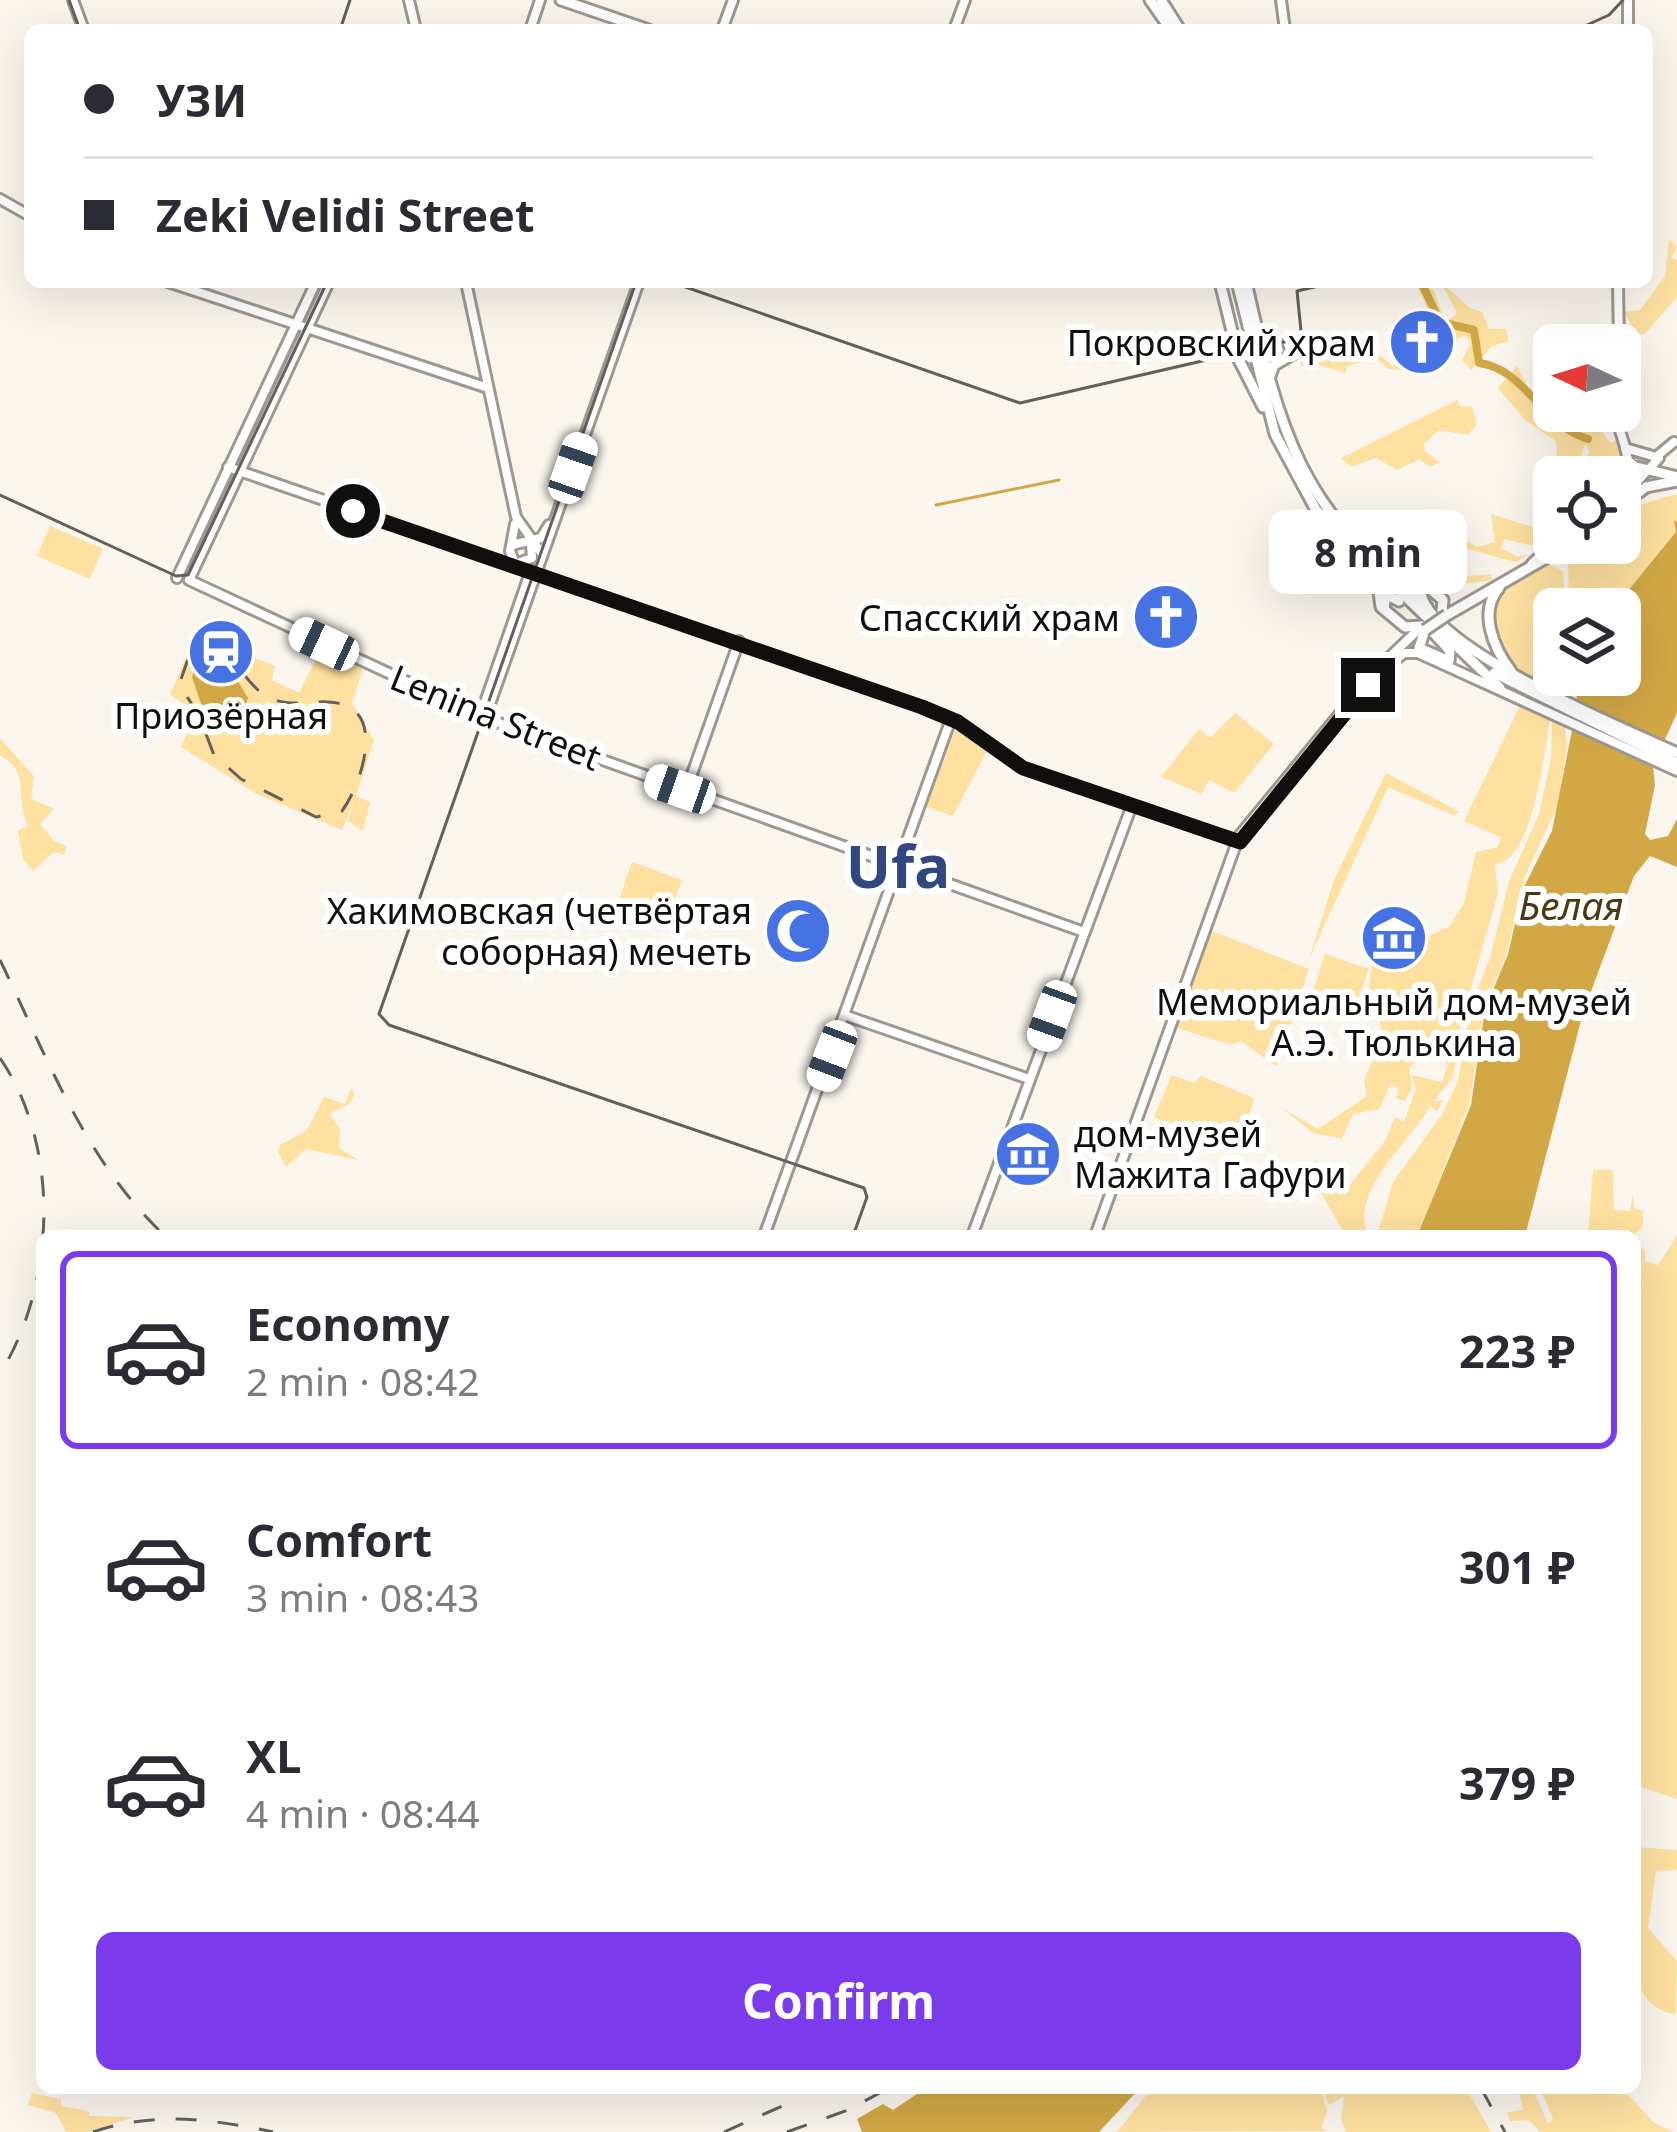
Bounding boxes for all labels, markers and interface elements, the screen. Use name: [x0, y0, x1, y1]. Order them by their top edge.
text: УЗИ: [156, 69, 247, 130]
text: Zeki Velidi Street: [156, 184, 534, 245]
church icon: Покровский храм: [1387, 307, 1457, 377]
place label: Покровский храм: [1067, 318, 1376, 367]
north arrow: [1533, 324, 1641, 432]
map controls: [1533, 324, 1641, 696]
car: [544, 428, 602, 508]
button: locate: [1533, 456, 1641, 564]
route start: [326, 484, 380, 538]
callout: 8 min: [1269, 511, 1467, 595]
text: 8 min: [1314, 525, 1422, 578]
church icon: Спасский храм: [1131, 582, 1201, 652]
button: layers: [1533, 588, 1641, 696]
place label: Спасский храм: [859, 593, 1120, 642]
car: [284, 612, 364, 676]
station icon: Приозёрная: [186, 617, 256, 687]
street label: Lenina Street: [383, 653, 609, 781]
route end: [1341, 658, 1395, 712]
place label: Приозёрная: [114, 691, 328, 740]
car: [640, 760, 720, 818]
district label: Ufa: [846, 824, 950, 906]
water label: Белая: [1519, 878, 1623, 931]
place label: Хакимовская (четвёртая соборная) мечеть: [327, 886, 752, 976]
mosque icon: Хакимовская (четвёртая соборная) мечеть: [763, 896, 833, 966]
museum icon: Мемориальный дом-музей А.Э. Тюлькина: [1359, 903, 1429, 973]
car: [1023, 976, 1081, 1056]
place label: Мемориальный дом-музей А.Э. Тюлькина: [1156, 977, 1632, 1067]
car: [802, 1016, 862, 1096]
place label: дом-музей Мажита Гафури: [1074, 1109, 1347, 1199]
museum icon: дом-музей Мажита Гафури: [993, 1119, 1063, 1189]
text: Economy: [246, 1293, 450, 1354]
icon: car: [102, 1296, 210, 1404]
text: 223 ₽: [1459, 1320, 1575, 1381]
text: 2 min · 08:42: [246, 1354, 480, 1407]
text: Comfort: [246, 1509, 432, 1570]
icon: car: [102, 1512, 210, 1620]
text: 301 ₽: [1459, 1536, 1575, 1597]
text: 3 min · 08:43: [246, 1570, 480, 1623]
text: XL: [246, 1725, 301, 1786]
icon: car: [102, 1728, 210, 1836]
text: 379 ₽: [1459, 1752, 1575, 1813]
text: 4 min · 08:44: [246, 1786, 480, 1839]
button: Confirm: [96, 1932, 1581, 2070]

